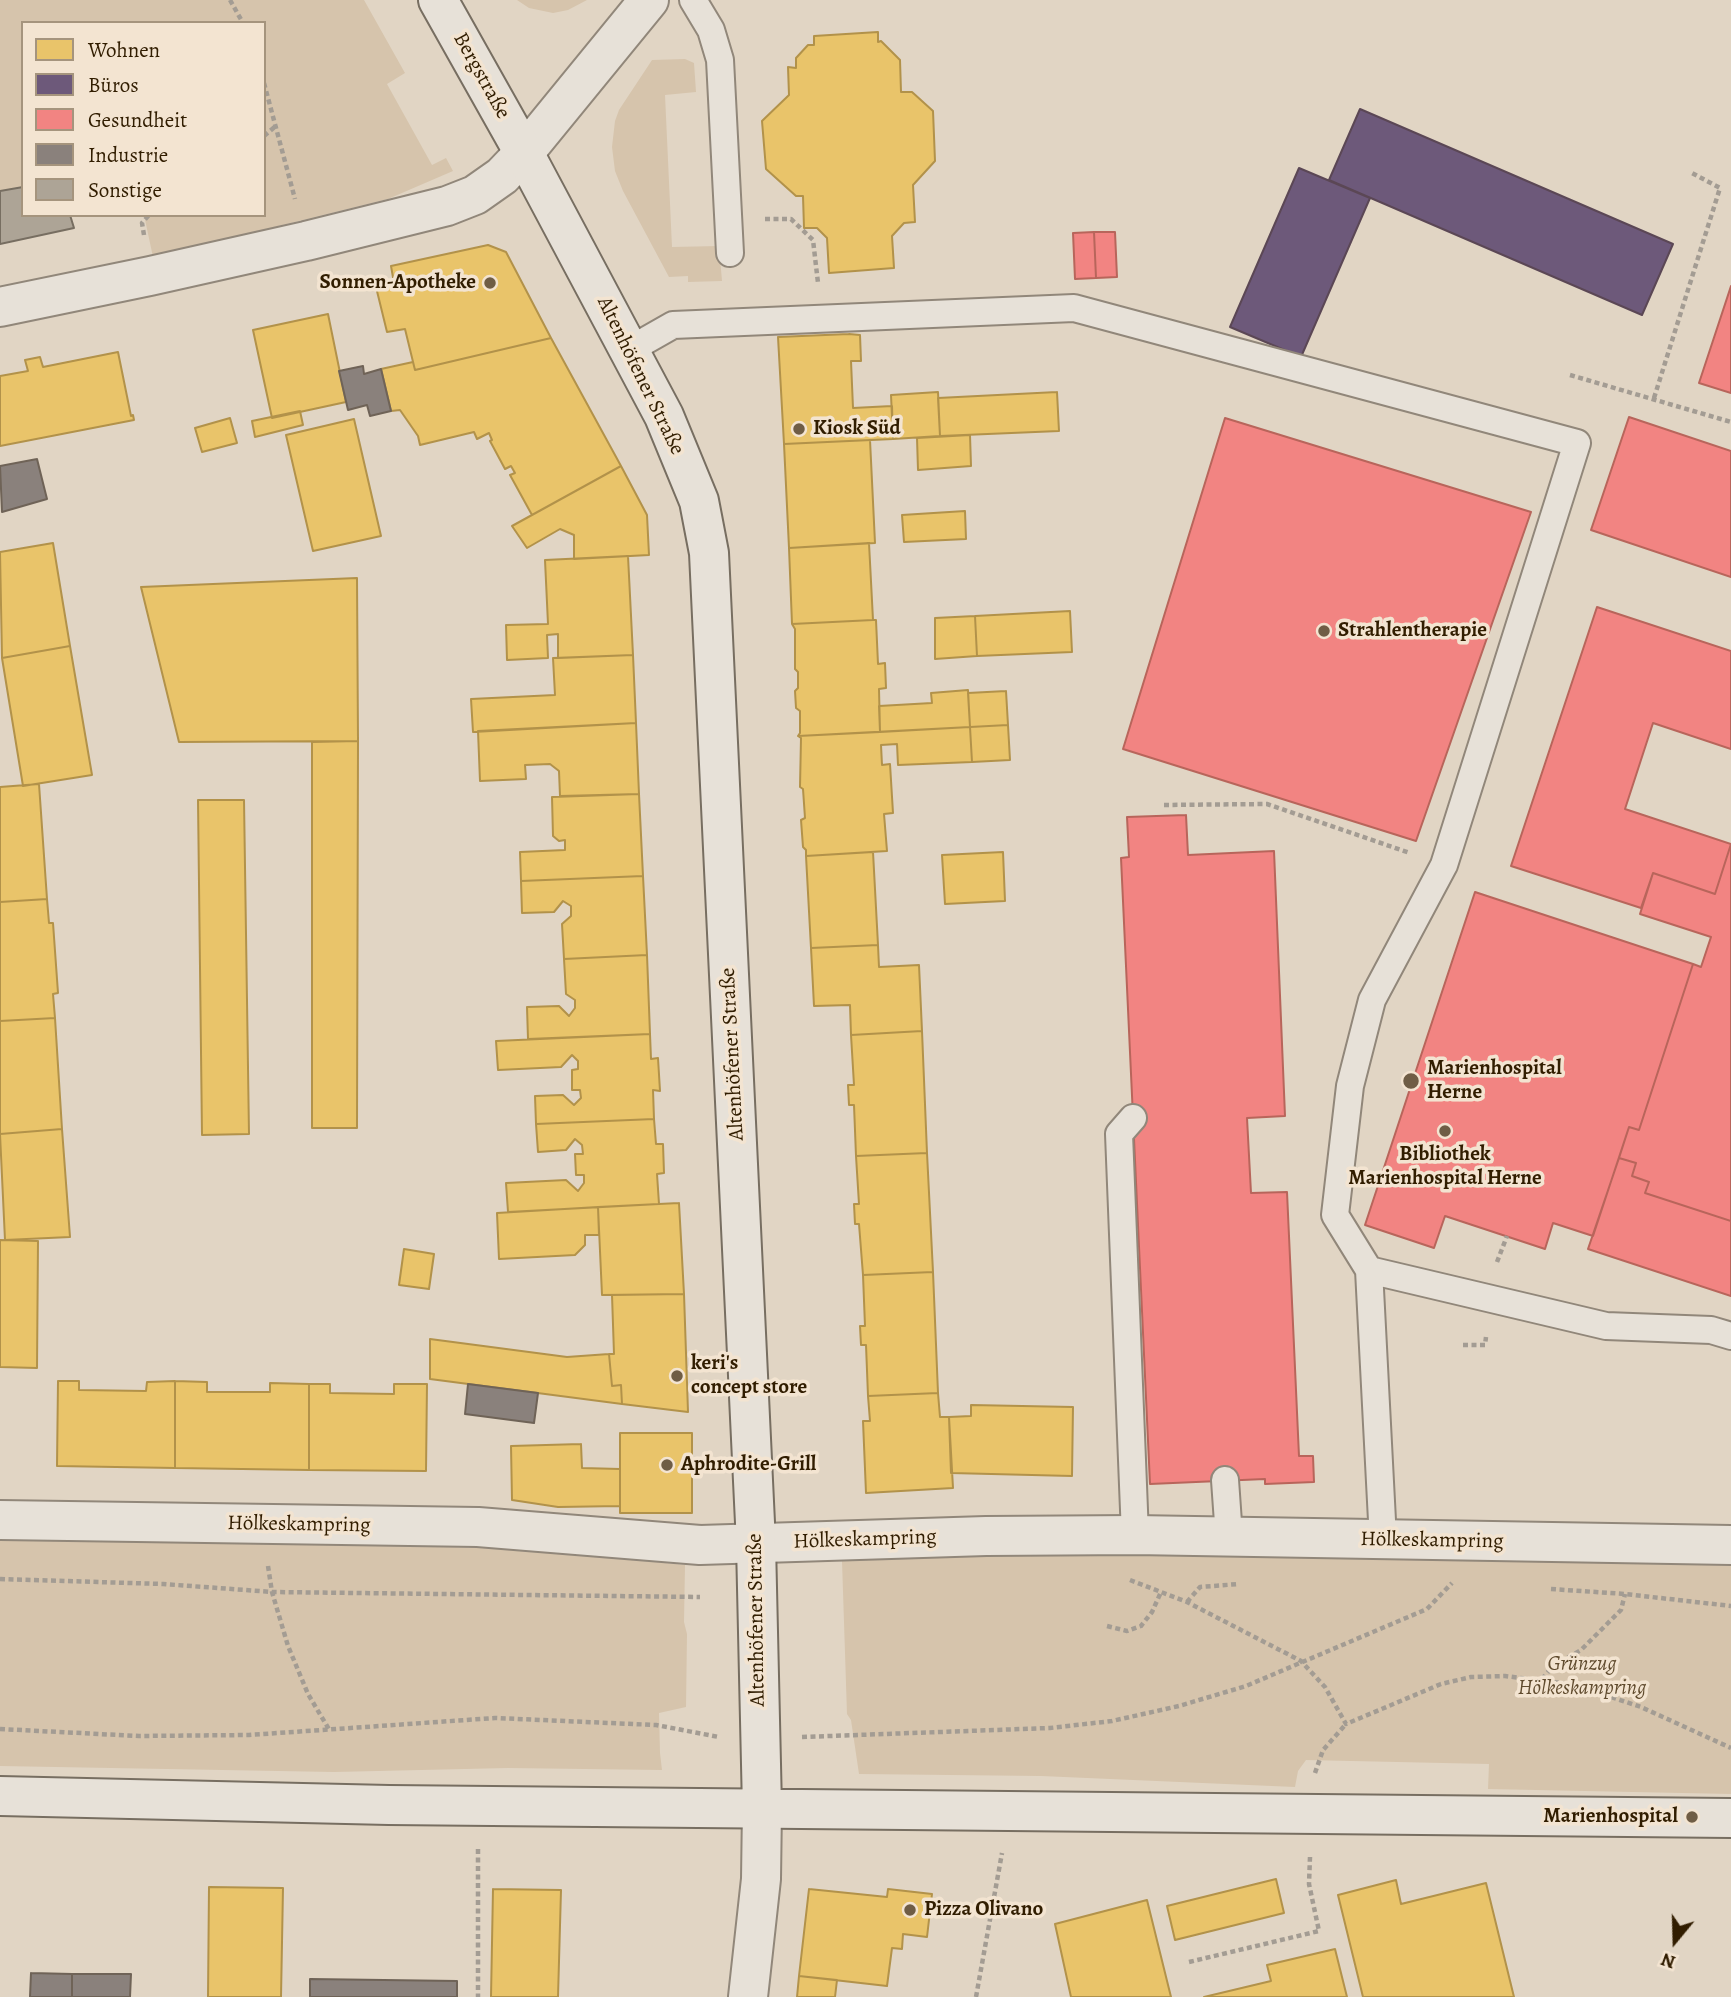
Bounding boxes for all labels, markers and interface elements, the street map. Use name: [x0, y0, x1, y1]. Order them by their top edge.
legend: [21, 21, 266, 217]
street label: Bergstraße: [447, 28, 515, 124]
text: Wohnen: [88, 36, 160, 64]
text: Büros: [88, 71, 139, 99]
text: Gesundheit: [88, 106, 187, 134]
text: Industrie: [88, 141, 168, 169]
text: Sonstige: [88, 176, 162, 204]
place label: Sonnen-Apotheke: [320, 270, 476, 296]
marker: Sonnen-Apotheke: [482, 275, 498, 291]
street label: Altenhöfener Straße: [591, 293, 689, 459]
place label: Kiosk Süd: [813, 416, 901, 442]
marker: Kiosk Süd: [791, 421, 807, 437]
place label: Strahlentherapie: [1338, 618, 1487, 644]
marker: Strahlentherapie: [1316, 623, 1332, 639]
street label: Altenhöfener Straße: [716, 967, 750, 1141]
place label: Marienhospital Herne: [1427, 1056, 1562, 1106]
marker: Marienhospital Herne: [1401, 1071, 1421, 1091]
marker: Bibliothek Marienhospital Herne: [1437, 1123, 1453, 1139]
place label: Bibliothek Marienhospital Herne: [1348, 1142, 1542, 1192]
place label: keri's concept store: [691, 1351, 807, 1401]
marker: keri's concept store: [669, 1368, 685, 1384]
place label: Aphrodite-Grill: [681, 1452, 816, 1478]
marker: Aphrodite-Grill: [659, 1457, 675, 1473]
street label: Hölkeskampring: [227, 1511, 371, 1539]
street label: Hölkeskampring: [793, 1525, 937, 1555]
street label: Hölkeskampring: [1360, 1527, 1504, 1555]
street label: Altenhöfener Straße: [743, 1533, 771, 1707]
park label: Grünzug Hölkeskampring: [1518, 1652, 1646, 1702]
place label: Marienhospital: [1543, 1804, 1678, 1830]
marker: Marienhospital: [1684, 1809, 1700, 1825]
place label: Pizza Olivano: [924, 1897, 1043, 1923]
marker: Pizza Olivano: [902, 1902, 918, 1918]
north arrow: [1640, 1906, 1710, 1976]
text: N: [1657, 1946, 1679, 1975]

